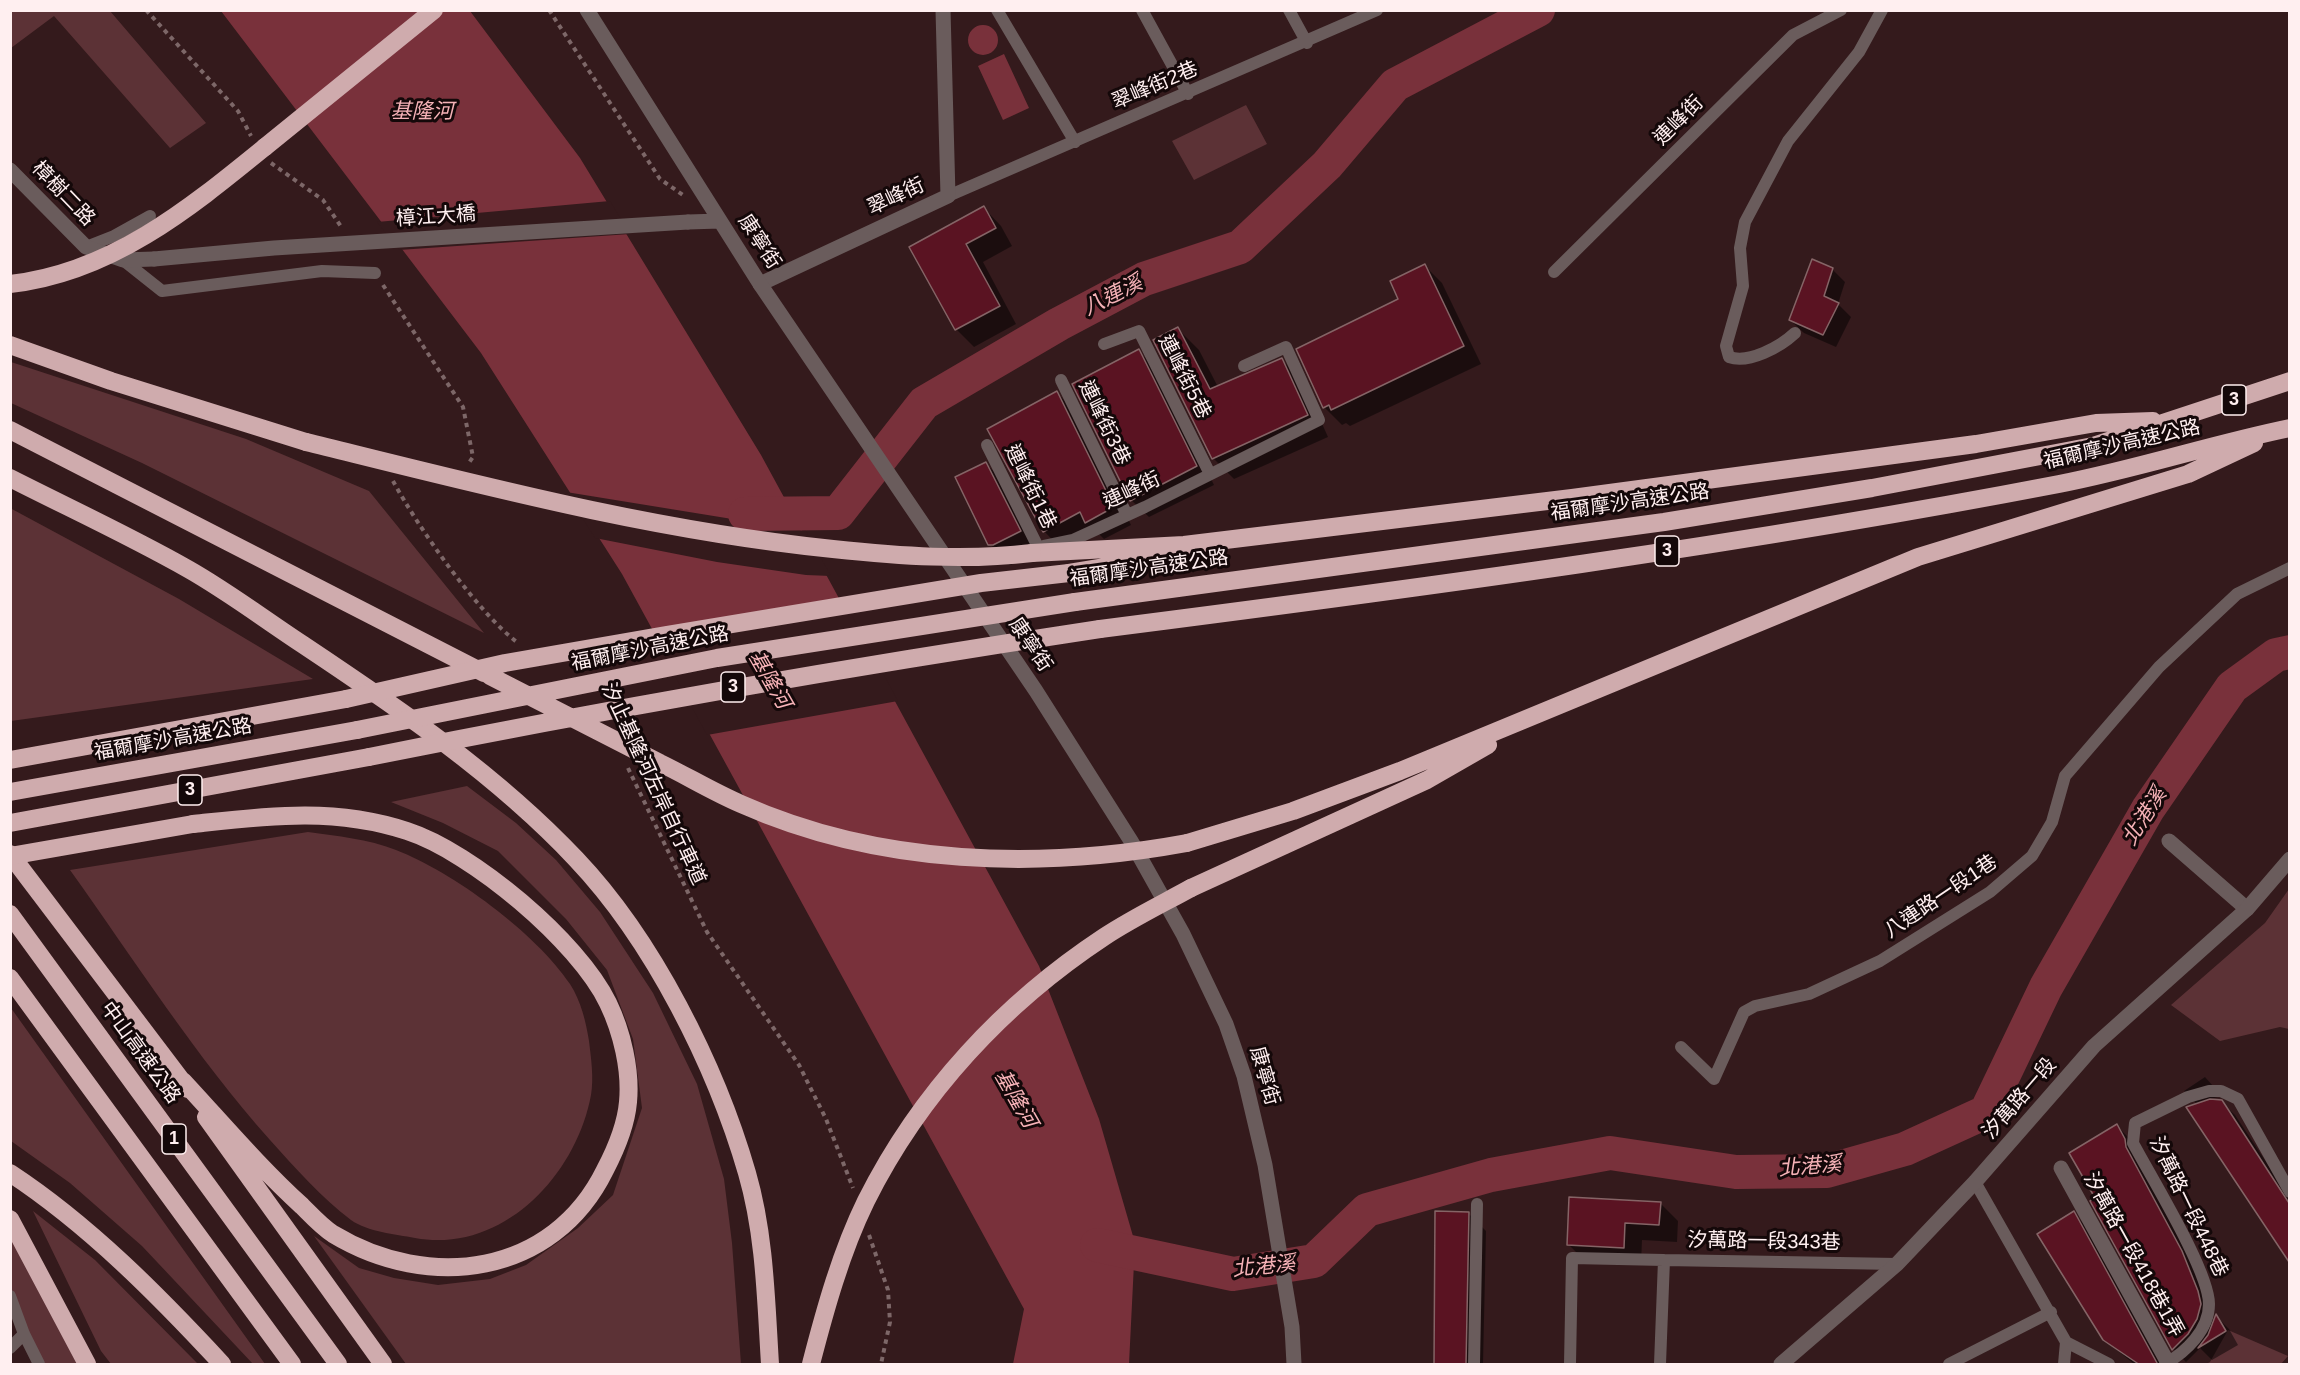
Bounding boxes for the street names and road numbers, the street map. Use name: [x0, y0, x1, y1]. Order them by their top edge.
street label: 翠峰街2巷: [1108, 57, 1202, 115]
street label: 連峰街: [1649, 91, 1709, 151]
street label: 樟樹二路: [27, 157, 99, 231]
street label: 翠峰街: [864, 173, 928, 221]
street label: 樟江大橋: [395, 202, 477, 232]
street label: 康寧街: [733, 210, 785, 274]
street label: 連峰街5巷: [1153, 331, 1215, 423]
street label: 連峰街3巷: [1073, 377, 1135, 469]
road number: 3: [2222, 385, 2246, 415]
street label: 福爾摩沙高速公路: [2041, 415, 2203, 475]
street label: 連峰街1巷: [999, 441, 1061, 533]
street label: 連峰街: [1100, 467, 1164, 515]
street label: 福爾摩沙高速公路: [1549, 480, 1711, 526]
road number: 3: [1655, 536, 1679, 566]
street label: 福爾摩沙高速公路: [1068, 546, 1230, 592]
street label: 康寧街: [1003, 613, 1057, 677]
street label: 福爾摩沙高速公路: [569, 622, 731, 676]
road number: 3: [721, 672, 745, 702]
street label: 汐止基隆河左岸自行車道: [596, 679, 710, 889]
street label: 福爾摩沙高速公路: [92, 714, 254, 766]
road number: 3: [178, 775, 202, 805]
street label: 八連路一段1巷: [1880, 850, 2002, 944]
street label: 中山高速公路: [95, 997, 185, 1109]
street label: 康寧街: [1244, 1044, 1284, 1108]
street label: 汐萬路一段: [1978, 1053, 2062, 1145]
road number: 1: [162, 1124, 186, 1154]
street label: 汐萬路一段448巷: [2144, 1133, 2232, 1281]
street label: 汐萬路一段418巷1弄: [2078, 1169, 2188, 1341]
street label: 汐萬路一段343巷: [1687, 1229, 1841, 1255]

